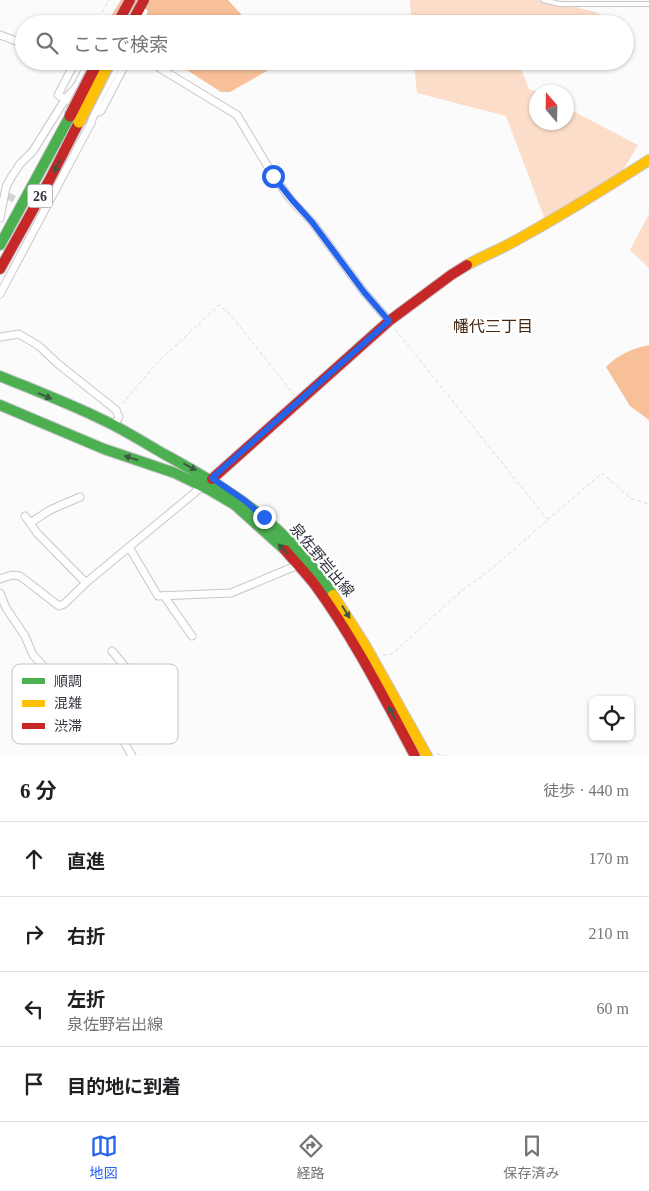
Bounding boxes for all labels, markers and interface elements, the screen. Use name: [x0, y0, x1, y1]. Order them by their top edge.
search box: [15, 15, 634, 70]
icon: search: [33, 29, 61, 57]
text: ここで検索: [73, 34, 168, 55]
north arrow: [529, 85, 574, 130]
one-way arrow: [53, 159, 61, 173]
route start: [262, 165, 285, 188]
road number: 26: [28, 185, 52, 208]
district label: 幡代三丁目: [453, 318, 533, 335]
one-way arrow: [38, 392, 52, 400]
one-way arrow: [123, 454, 138, 462]
one-way arrow: [183, 463, 198, 471]
route end: [253, 506, 276, 529]
street label: 泉佐野岩出線: [287, 520, 357, 600]
one-way arrow: [278, 543, 290, 555]
one-way arrow: [341, 606, 350, 619]
legend: [12, 664, 178, 744]
text: 順調: [54, 674, 82, 689]
text: 混雑: [54, 695, 82, 711]
map controls: [589, 696, 634, 741]
button: locate: [589, 696, 634, 741]
one-way arrow: [387, 706, 396, 720]
text: 渋滞: [54, 719, 82, 734]
text: 6 分: [20, 779, 57, 803]
text: 徒歩 · 440 m: [543, 782, 629, 799]
icon: ahead: [20, 845, 48, 873]
text: 170 m: [589, 850, 629, 867]
text: 直進: [67, 851, 105, 872]
icon: right: [20, 920, 48, 948]
text: 210 m: [589, 925, 629, 942]
text: 右折: [67, 926, 105, 947]
text: 左折: [67, 989, 105, 1010]
icon: left: [20, 995, 48, 1023]
text: 60 m: [597, 1000, 629, 1017]
text: 泉佐野岩出線: [67, 1016, 163, 1033]
icon: arrive: [20, 1070, 48, 1098]
text: 目的地に到着: [67, 1076, 181, 1097]
tab: 地図: [90, 1132, 118, 1182]
tab: 経路: [297, 1132, 325, 1182]
tab: 保存済み: [504, 1132, 560, 1182]

